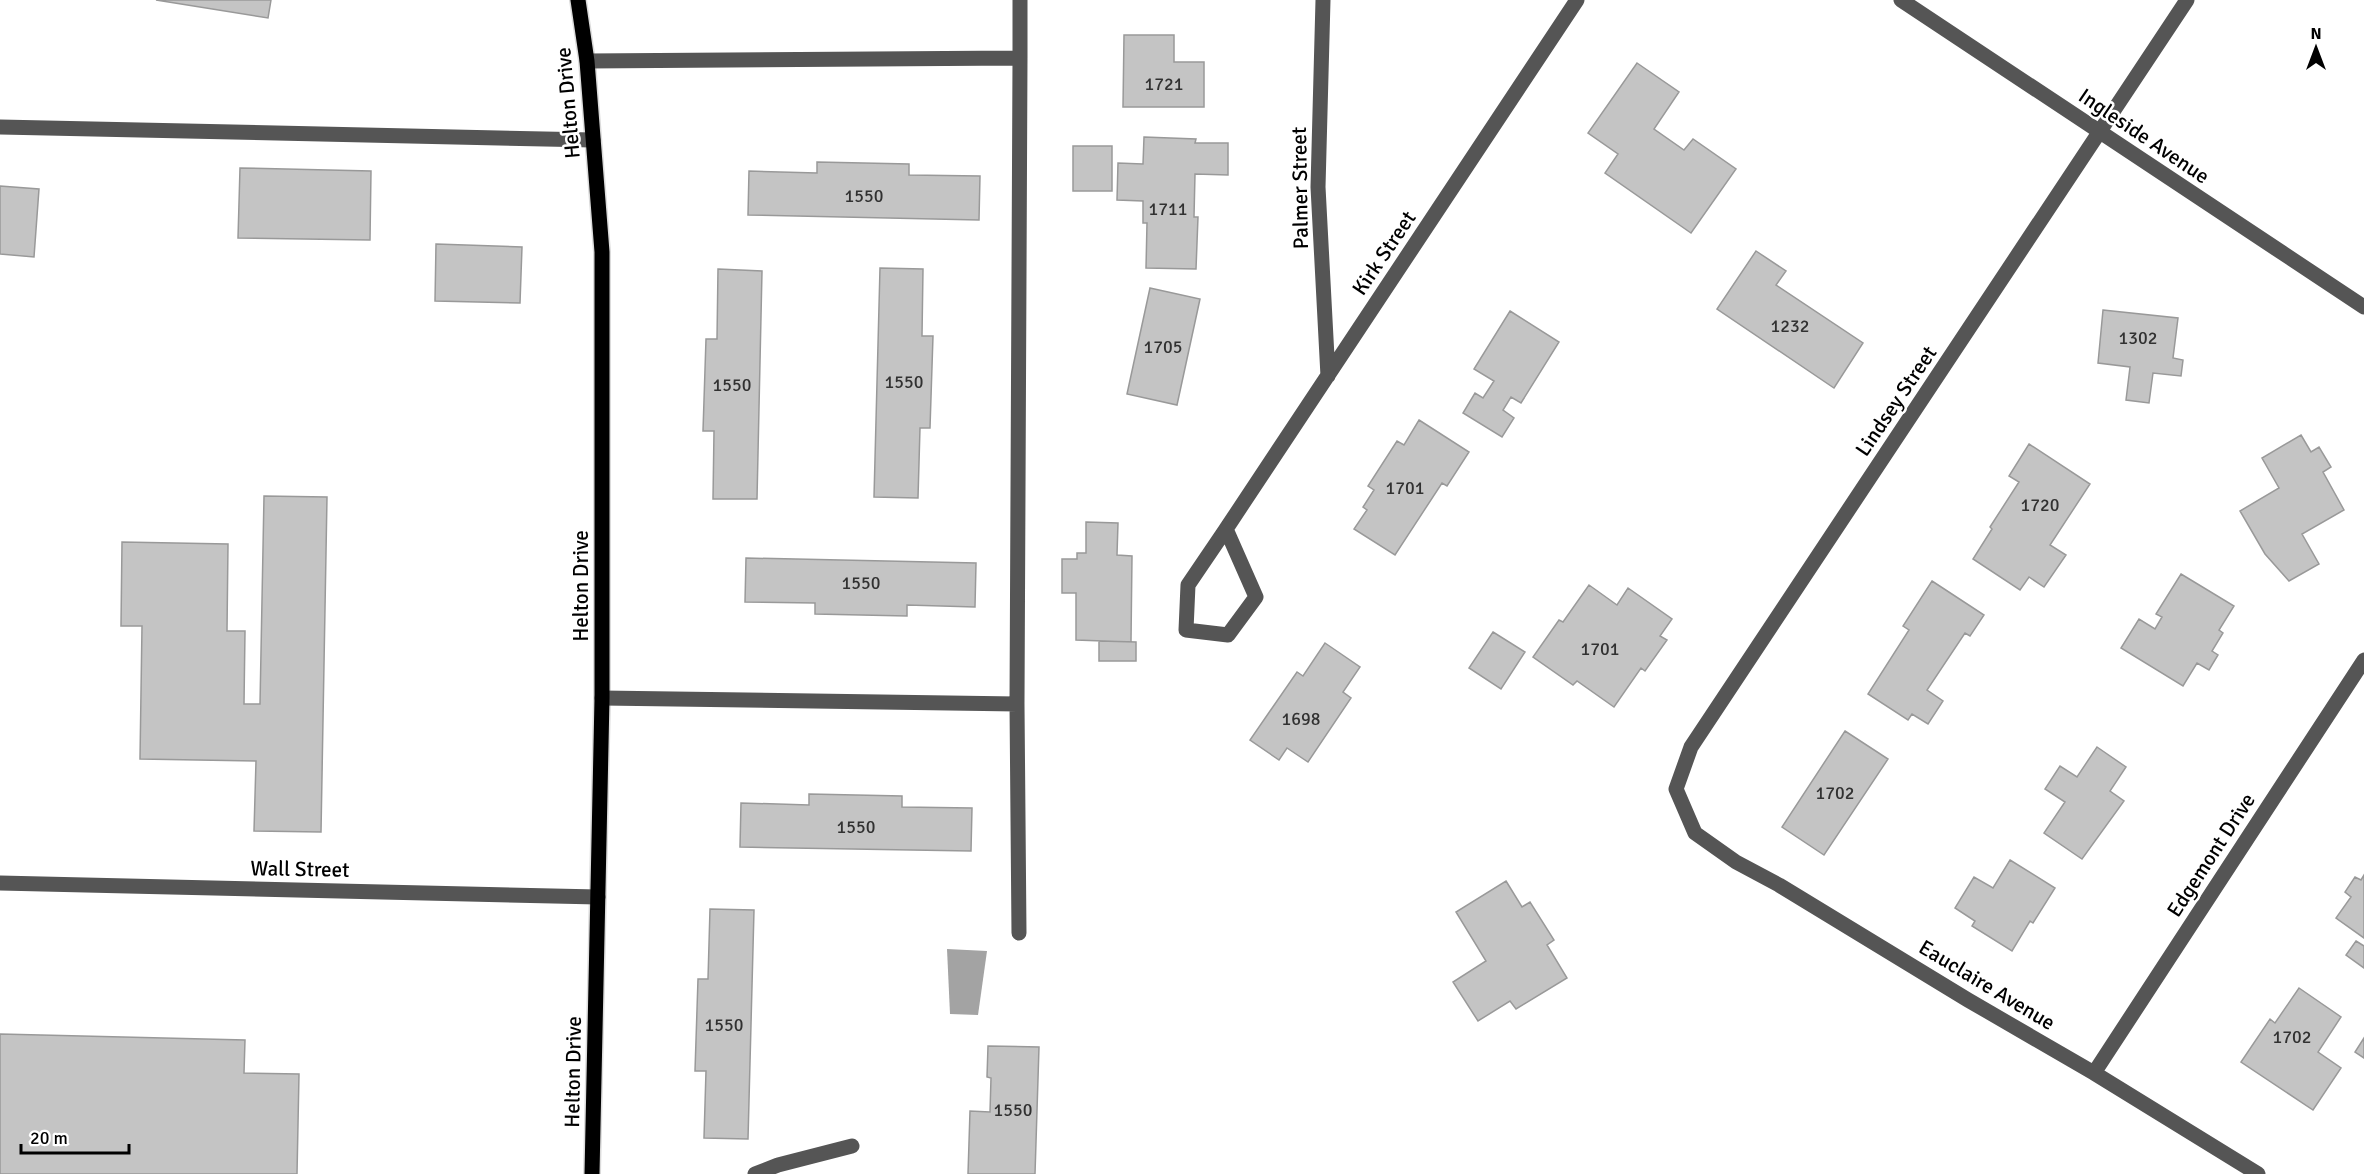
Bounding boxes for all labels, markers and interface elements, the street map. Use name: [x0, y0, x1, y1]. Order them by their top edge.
north arrow: [2286, 18, 2346, 78]
text: N: [2310, 24, 2322, 44]
street label: Helton Drive: [550, 46, 586, 160]
house number: 1721: [1145, 73, 1183, 95]
street label: Ingleside Avenue: [2074, 83, 2214, 189]
street label: Palmer Street: [1286, 126, 1314, 250]
house number: 1550: [845, 185, 883, 207]
house number: 1711: [1149, 198, 1187, 220]
street label: Kirk Street: [1346, 206, 1422, 300]
house number: 1232: [1771, 315, 1809, 337]
house number: 1302: [2119, 327, 2157, 349]
house number: 1705: [1144, 336, 1182, 358]
street label: Lindsey Street: [1850, 341, 1942, 461]
house number: 1550: [885, 371, 923, 393]
house number: 1550: [713, 374, 751, 396]
house number: 1701: [1386, 477, 1424, 499]
house number: 1720: [2021, 494, 2059, 516]
street label: Helton Drive: [568, 530, 594, 642]
house number: 1550: [842, 572, 880, 594]
house number: 1701: [1581, 638, 1619, 660]
house number: 1698: [1282, 708, 1320, 730]
house number: 1702: [1816, 782, 1854, 804]
street label: Edgemont Drive: [2161, 788, 2261, 922]
house number: 1550: [837, 816, 875, 838]
street label: Wall Street: [250, 855, 350, 883]
street label: Eauclaire Avenue: [1914, 934, 2060, 1036]
house number: 1550: [705, 1014, 743, 1036]
street label: Helton Drive: [559, 1016, 587, 1128]
house number: 1702: [2273, 1026, 2311, 1048]
house number: 1550: [994, 1099, 1032, 1121]
scale bar: [21, 1117, 129, 1155]
text: 20 m: [30, 1127, 68, 1149]

